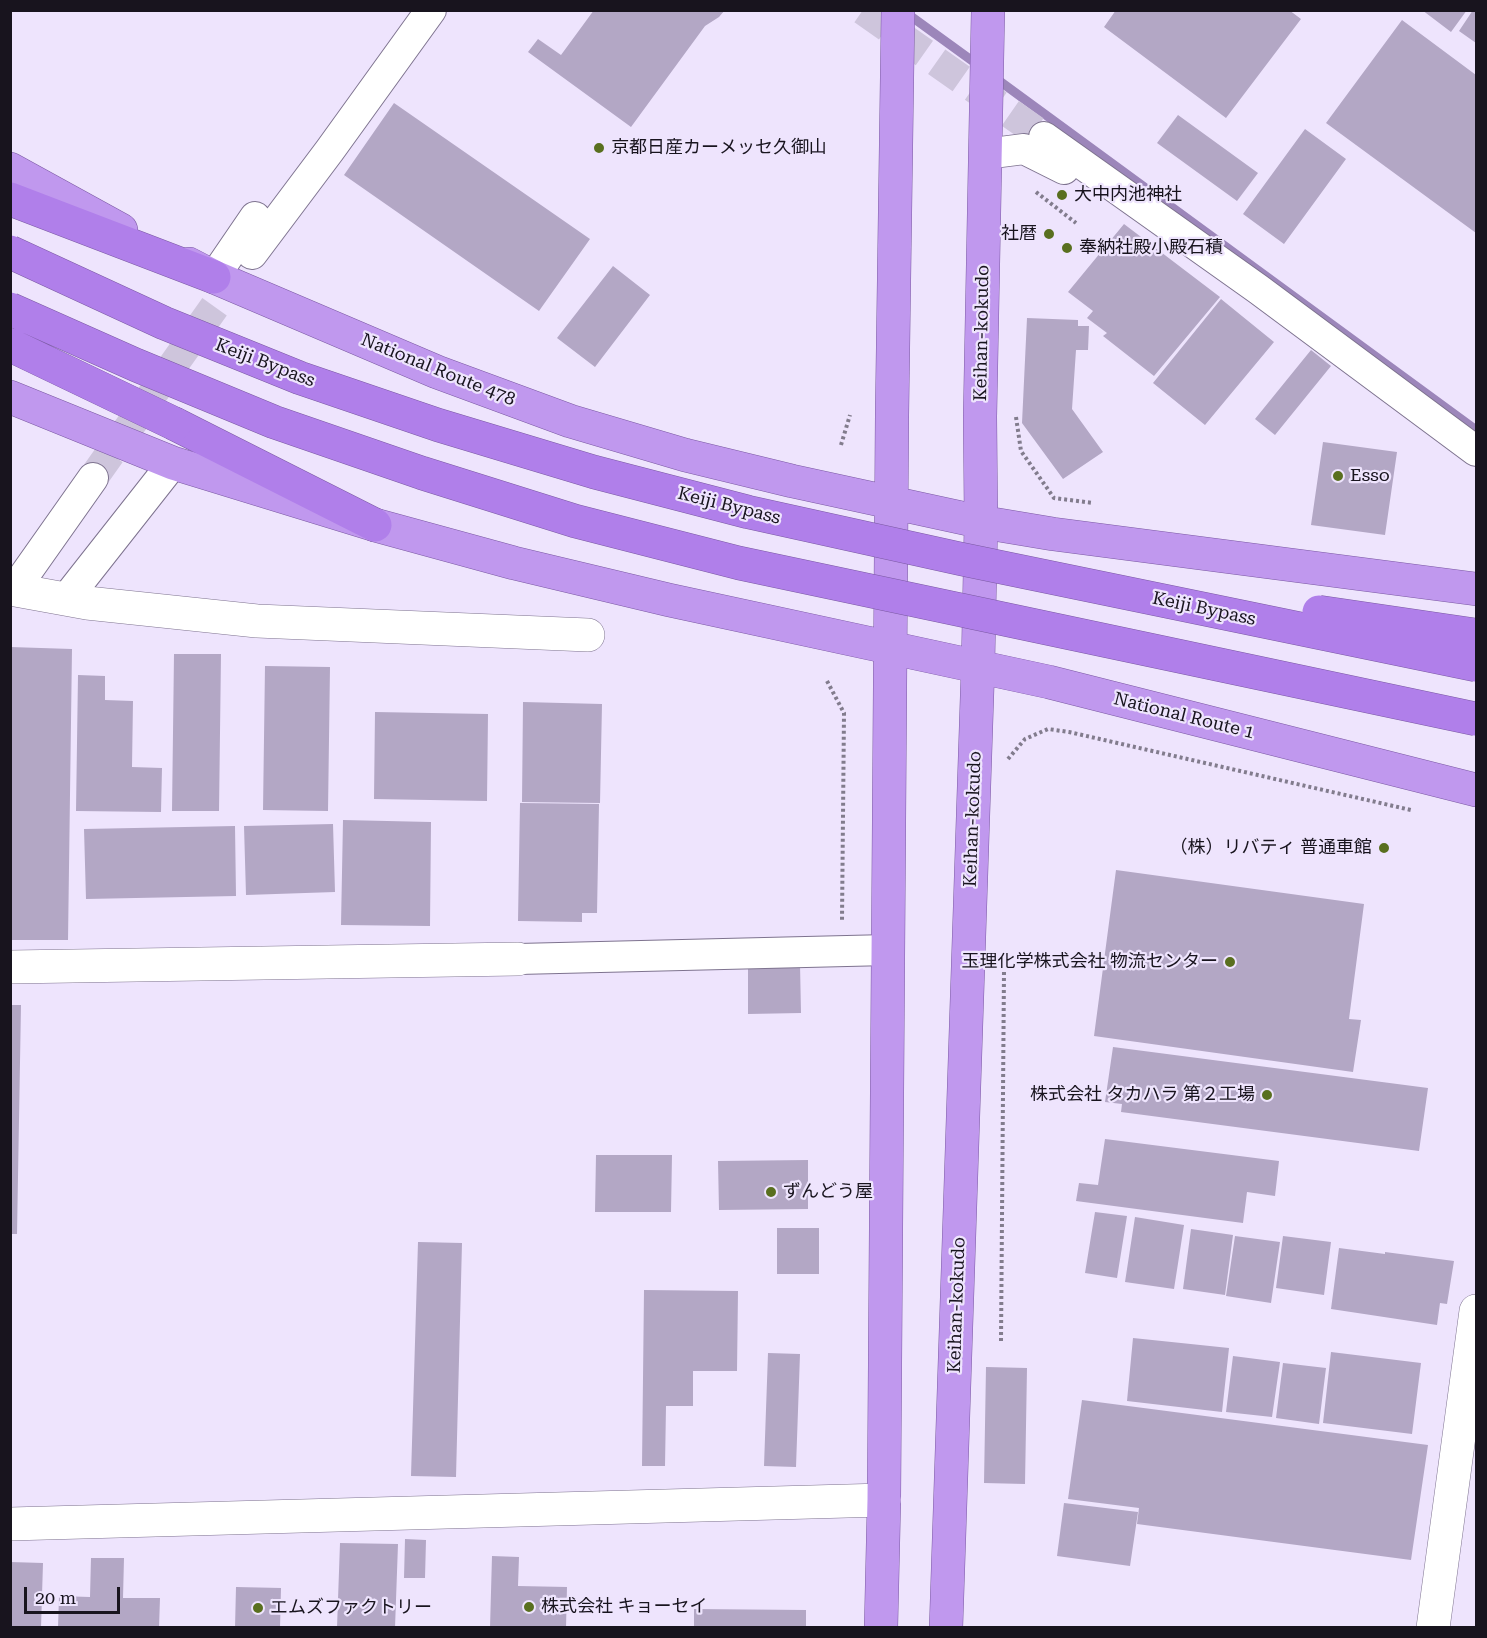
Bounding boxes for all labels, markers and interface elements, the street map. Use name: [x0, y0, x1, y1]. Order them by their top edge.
place label: 京都日産カーメッセ久御山: [611, 137, 827, 159]
marker: 京都日産カーメッセ久御山: [592, 141, 606, 155]
place label: 大中内池神社: [1074, 184, 1182, 206]
marker: 大中内池神社: [1055, 188, 1069, 202]
place label: 社暦: [1001, 223, 1037, 245]
marker: 社暦: [1042, 227, 1056, 241]
place label: 奉納社殿小殿石積: [1079, 237, 1223, 259]
marker: 奉納社殿小殿石積: [1060, 241, 1074, 255]
street label: Keihan-kokudo: [970, 265, 994, 401]
street label: National Route 478: [358, 329, 518, 411]
street label: Keiji Bypass: [212, 334, 318, 392]
place label: Esso: [1350, 465, 1390, 487]
marker: Esso: [1331, 469, 1345, 483]
street label: Keiji Bypass: [675, 483, 783, 529]
street label: Keiji Bypass: [1150, 588, 1258, 630]
street label: National Route 1: [1111, 688, 1257, 744]
street label: Keihan-kokudo: [960, 751, 986, 887]
place label: （株）リバティ 普通車館: [1169, 837, 1372, 859]
marker: （株）リバティ 普通車館: [1377, 841, 1391, 855]
place label: 玉理化学株式会社 物流センター: [961, 951, 1218, 973]
marker: 玉理化学株式会社 物流センター: [1223, 955, 1237, 969]
place label: 株式会社 タカハラ 第２工場: [1030, 1084, 1255, 1106]
marker: 株式会社 タカハラ 第２工場: [1260, 1088, 1274, 1102]
place label: ずんどう屋: [783, 1181, 873, 1203]
marker: ずんどう屋: [764, 1185, 778, 1199]
street label: Keihan-kokudo: [944, 1237, 970, 1373]
scale bar: [27, 1575, 123, 1613]
text: 20 m: [35, 1587, 76, 1608]
place label: 株式会社 キョーセイ: [541, 1596, 708, 1618]
place label: エムズファクトリー: [270, 1597, 432, 1619]
marker: 株式会社 キョーセイ: [522, 1600, 536, 1614]
marker: エムズファクトリー: [251, 1601, 265, 1615]

